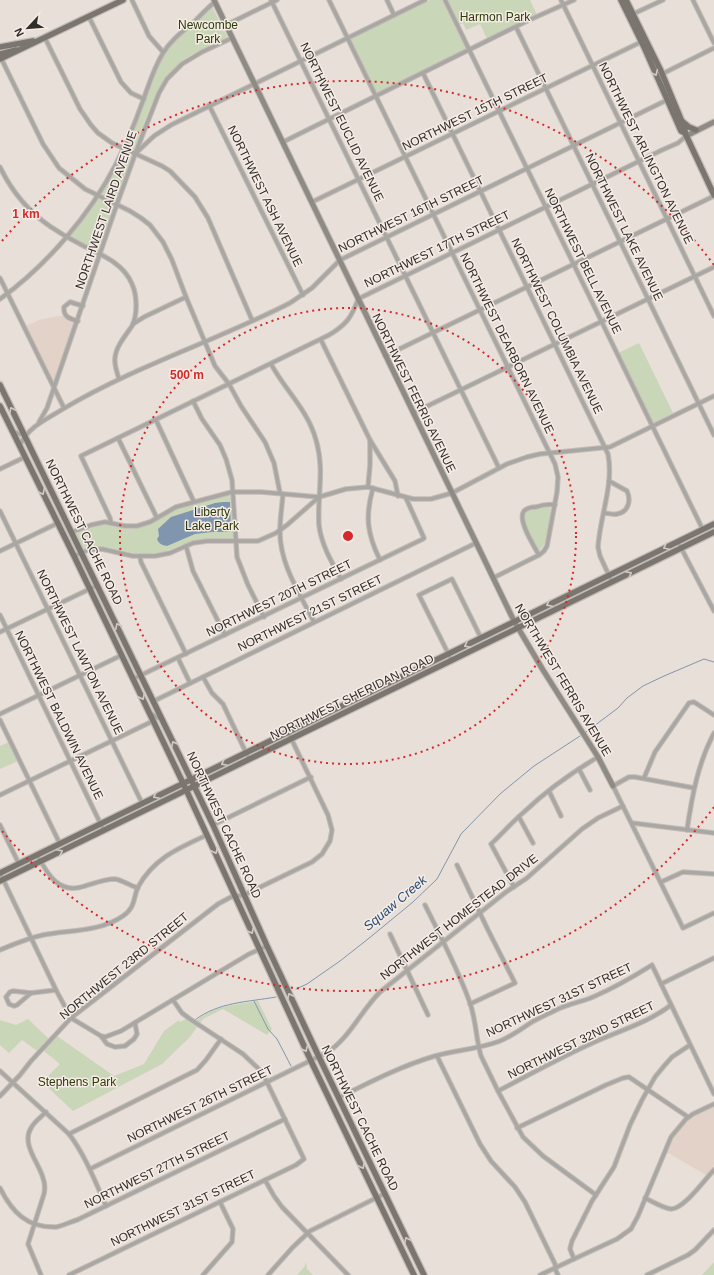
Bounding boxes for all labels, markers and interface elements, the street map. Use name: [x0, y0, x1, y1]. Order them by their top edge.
north arrow: [8, 8, 48, 48]
park label: Harmon Park: [460, 10, 531, 24]
park label: Newcombe Park: [178, 18, 238, 46]
text: N: [12, 26, 26, 39]
street label: NORTHWEST EUCLID AVENUE: [297, 40, 387, 204]
street label: NORTHWEST ARLINGTON AVENUE: [596, 60, 696, 246]
one-way arrow: [650, 69, 658, 77]
street label: NORTHWEST 15TH STREET: [400, 70, 551, 153]
street label: NORTHWEST ASH AVENUE: [225, 123, 305, 269]
street label: NORTHWEST LAIRD AVENUE: [72, 129, 140, 291]
street label: NORTHWEST LAKE AVENUE: [582, 151, 666, 303]
street label: NORTHWEST 16TH STREET: [336, 172, 487, 255]
street label: NORTHWEST BELL AVENUE: [542, 186, 624, 336]
text: 1 km: [12, 207, 40, 221]
street label: NORTHWEST 17TH STREET: [362, 207, 513, 290]
street label: NORTHWEST COLUMBIA AVENUE: [508, 236, 606, 416]
street label: NORTHWEST DEARBORN AVENUE: [457, 250, 557, 436]
street label: NORTHWEST FERRIS AVENUE: [369, 311, 459, 475]
text: 500 m: [170, 368, 204, 382]
one-way arrow: [9, 407, 17, 415]
street label: NORTHWEST CACHE ROAD: [43, 457, 126, 607]
one-way arrow: [37, 487, 45, 495]
park label: Liberty Lake Park: [185, 505, 240, 533]
centre of rings: [341, 529, 355, 543]
one-way arrow: [663, 542, 670, 550]
street label: NORTHWEST 20TH STREET: [204, 556, 355, 639]
street label: NORTHWEST LAWTON AVENUE: [34, 567, 126, 737]
street label: NORTHWEST 21ST STREET: [235, 571, 385, 654]
one-way arrow: [624, 571, 632, 579]
one-way arrow: [546, 599, 554, 607]
street label: NORTHWEST FERRIS AVENUE: [512, 601, 614, 759]
one-way arrow: [115, 623, 123, 631]
street label: NORTHWEST BALDWIN AVENUE: [12, 628, 106, 802]
one-way arrow: [463, 640, 471, 648]
street label: NORTHWEST SHERIDAN ROAD: [268, 651, 436, 743]
one-way arrow: [137, 692, 145, 700]
one-way arrow: [171, 740, 179, 748]
street label: NORTHWEST CACHE ROAD: [184, 749, 264, 901]
one-way arrow: [221, 758, 228, 766]
one-way arrow: [153, 791, 160, 799]
one-way arrow: [210, 847, 218, 855]
one-way arrow: [56, 849, 64, 857]
street label: NORTHWEST HOMESTEAD DRIVE: [377, 851, 541, 983]
water label: Squaw Creek: [360, 871, 431, 934]
street label: NORTHWEST 23RD STREET: [57, 909, 192, 1022]
one-way arrow: [246, 926, 254, 934]
street label: NORTHWEST 31ST STREET: [484, 960, 635, 1040]
one-way arrow: [287, 993, 295, 1001]
street label: NORTHWEST 32ND STREET: [505, 998, 657, 1082]
street label: NORTHWEST CACHE ROAD: [319, 1043, 402, 1193]
one-way arrow: [300, 1045, 308, 1052]
street label: NORTHWEST 26TH STREET: [125, 1062, 276, 1145]
park label: Stephens Park: [38, 1075, 117, 1089]
street label: NORTHWEST 27TH STREET: [82, 1128, 233, 1211]
one-way arrow: [357, 1162, 365, 1169]
street label: NORTHWEST 31ST STREET: [108, 1166, 258, 1249]
one-way arrow: [404, 1237, 412, 1244]

